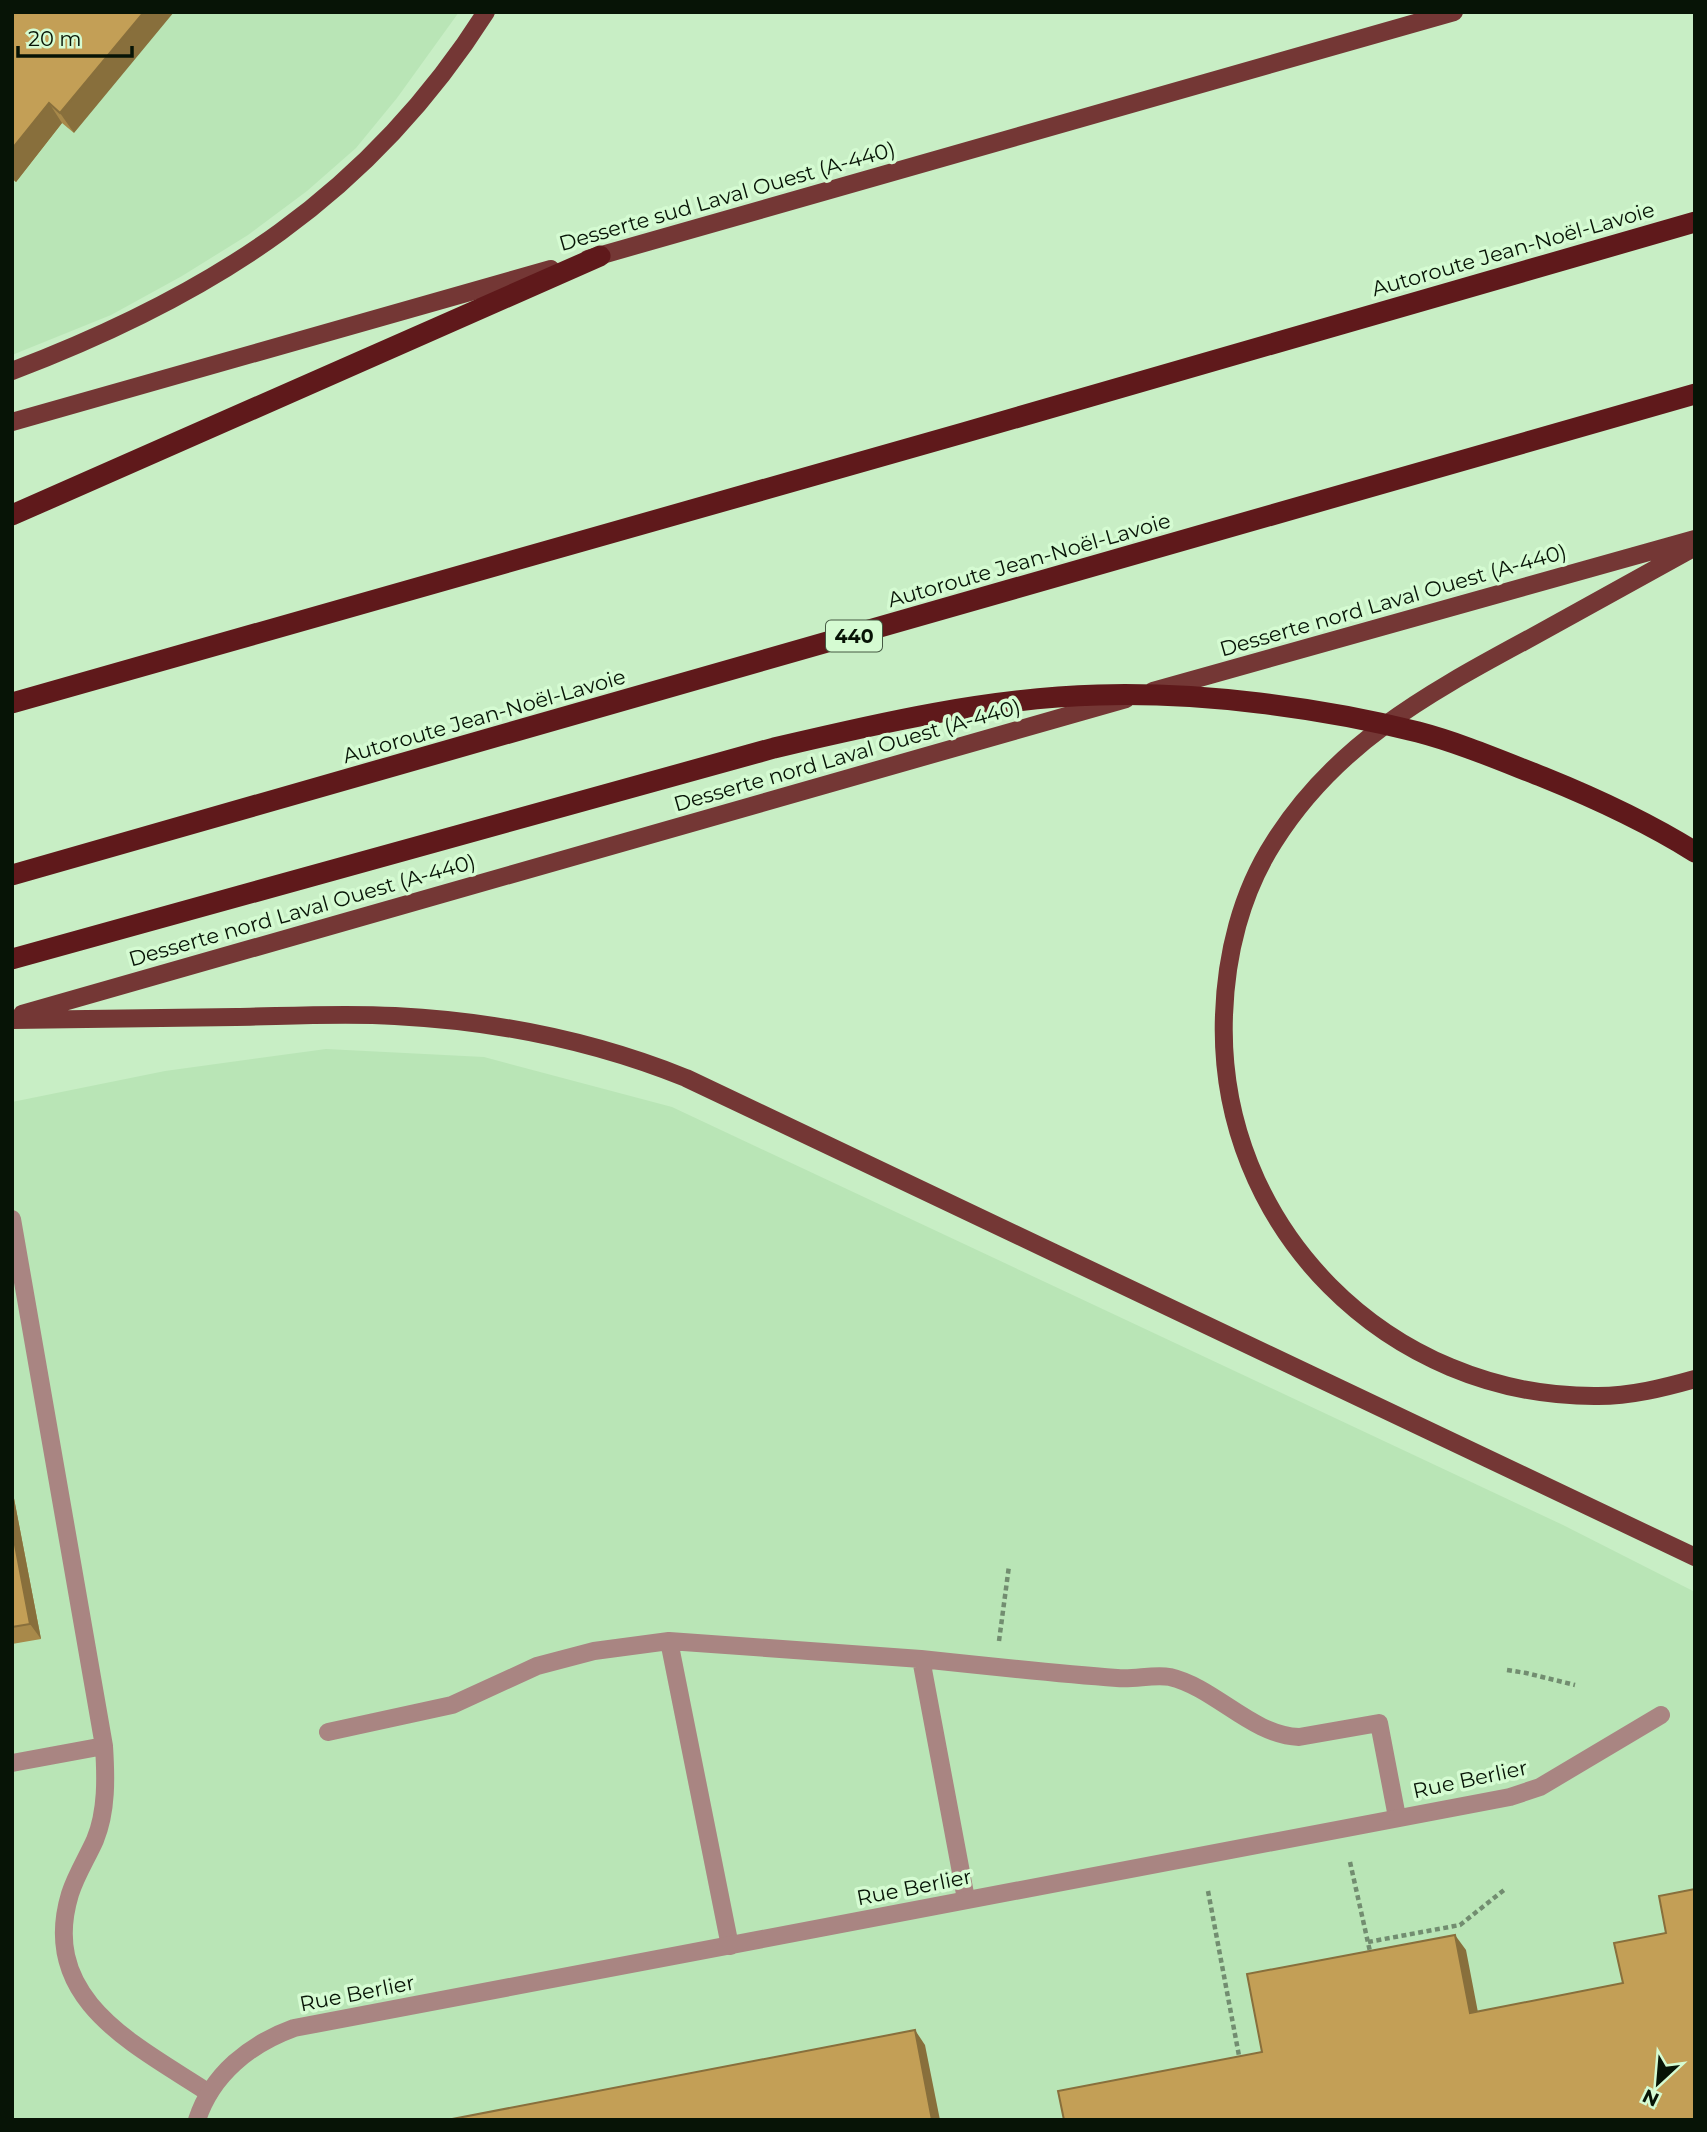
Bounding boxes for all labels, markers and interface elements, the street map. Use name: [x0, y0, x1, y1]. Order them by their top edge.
scale bar: [18, 14, 131, 58]
text: 20 m: [28, 26, 82, 51]
street label: Desserte sud Laval Ouest (A-440): [556, 136, 898, 256]
street label: Autoroute Jean-Noël-Lavoie: [1369, 197, 1657, 301]
street label: Autoroute Jean-Noël-Lavoie: [885, 508, 1173, 612]
street label: Desserte nord Laval Ouest (A-440): [1217, 538, 1569, 662]
road number: 440: [826, 621, 882, 652]
street label: Autoroute Jean-Noël-Lavoie: [340, 664, 628, 768]
street label: Desserte nord Laval Ouest (A-440): [671, 693, 1023, 817]
street label: Desserte nord Laval Ouest (A-440): [126, 848, 478, 972]
street label: Rue Berlier: [1410, 1755, 1530, 1803]
street label: Rue Berlier: [854, 1864, 974, 1910]
street label: Rue Berlier: [297, 1970, 417, 2016]
north arrow: [1623, 2048, 1693, 2118]
text: N: [1639, 2084, 1663, 2112]

